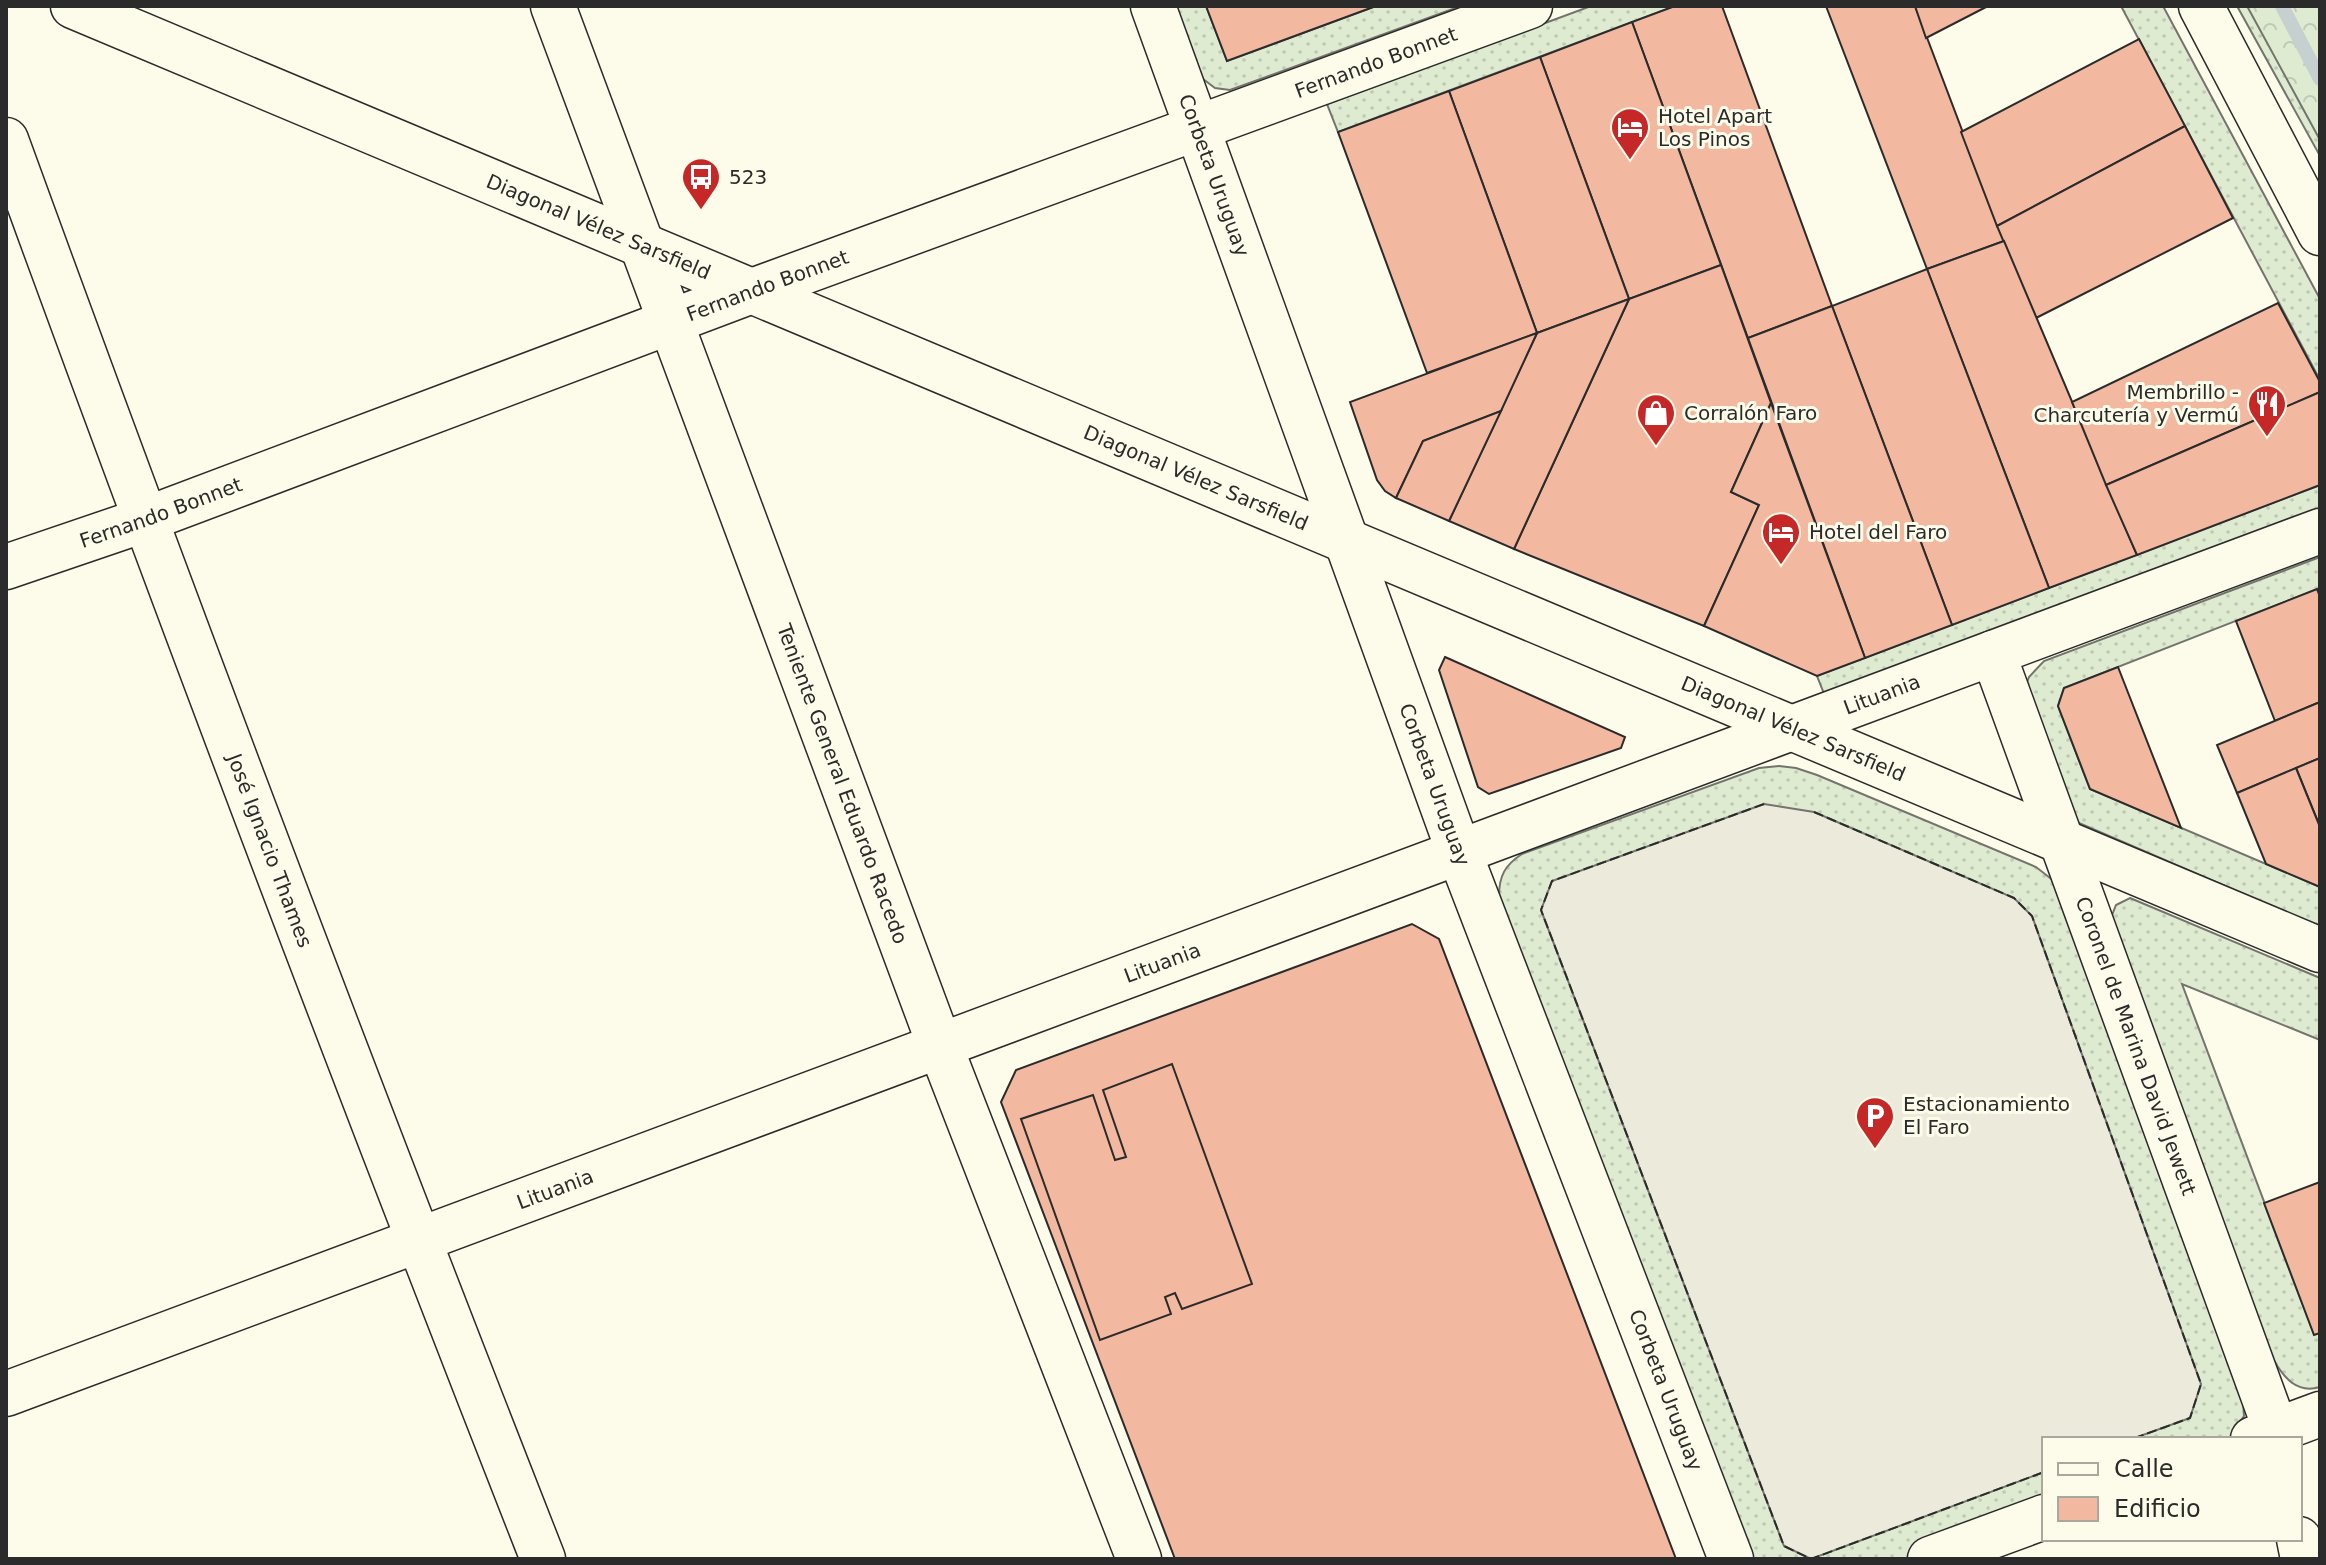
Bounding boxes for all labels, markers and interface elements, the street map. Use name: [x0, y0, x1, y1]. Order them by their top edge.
street label: Fernando Bonnet: [1292, 22, 1461, 103]
street label: Corbeta Uruguay: [1174, 91, 1255, 260]
place label: Hotel Apart Los Pinos: [1658, 104, 1772, 151]
hotel icon: Hotel Apart Los Pinos: [1609, 106, 1651, 161]
bus stop icon: 523: [680, 156, 722, 211]
place label: 523: [729, 165, 767, 189]
street label: Diagonal Vélez Sarsfield: [483, 169, 714, 285]
street label: Fernando Bonnet: [683, 245, 852, 327]
place label: Membrillo - Charcutería y Vermú: [2033, 380, 2239, 427]
restaurant icon: Membrillo - Charcutería y Vermú: [2246, 383, 2288, 438]
shop icon: Corralón Faro: [1635, 392, 1677, 447]
place label: Corralón Faro: [1684, 401, 1817, 425]
street label: Diagonal Vélez Sarsfield: [1080, 420, 1312, 536]
street label: Fernando Bonnet: [76, 472, 245, 553]
hotel icon: Hotel del Faro: [1760, 511, 1802, 566]
place label: Hotel del Faro: [1809, 520, 1947, 544]
street label: Teniente General Eduardo Racedo: [772, 620, 913, 947]
street label: Lituania: [1840, 669, 1923, 720]
street label: Diagonal Vélez Sarsfield: [1678, 671, 1909, 786]
street label: Corbeta Uruguay: [1394, 700, 1475, 869]
street label: José Ignacio Thames: [222, 748, 317, 951]
street label: Coronel de Marina David Jewett: [2071, 893, 2201, 1198]
street label: Lituania: [1121, 938, 1204, 988]
place label: Estacionamiento El Faro: [1903, 1092, 2070, 1139]
parking icon: Estacionamiento El Faro: [1854, 1095, 1896, 1150]
street label: Lituania: [513, 1164, 597, 1214]
street label: Corbeta Uruguay: [1624, 1306, 1708, 1474]
legend: [2042, 1437, 2302, 1541]
text: Calle: [2114, 1455, 2174, 1483]
text: Edificio: [2114, 1495, 2201, 1523]

